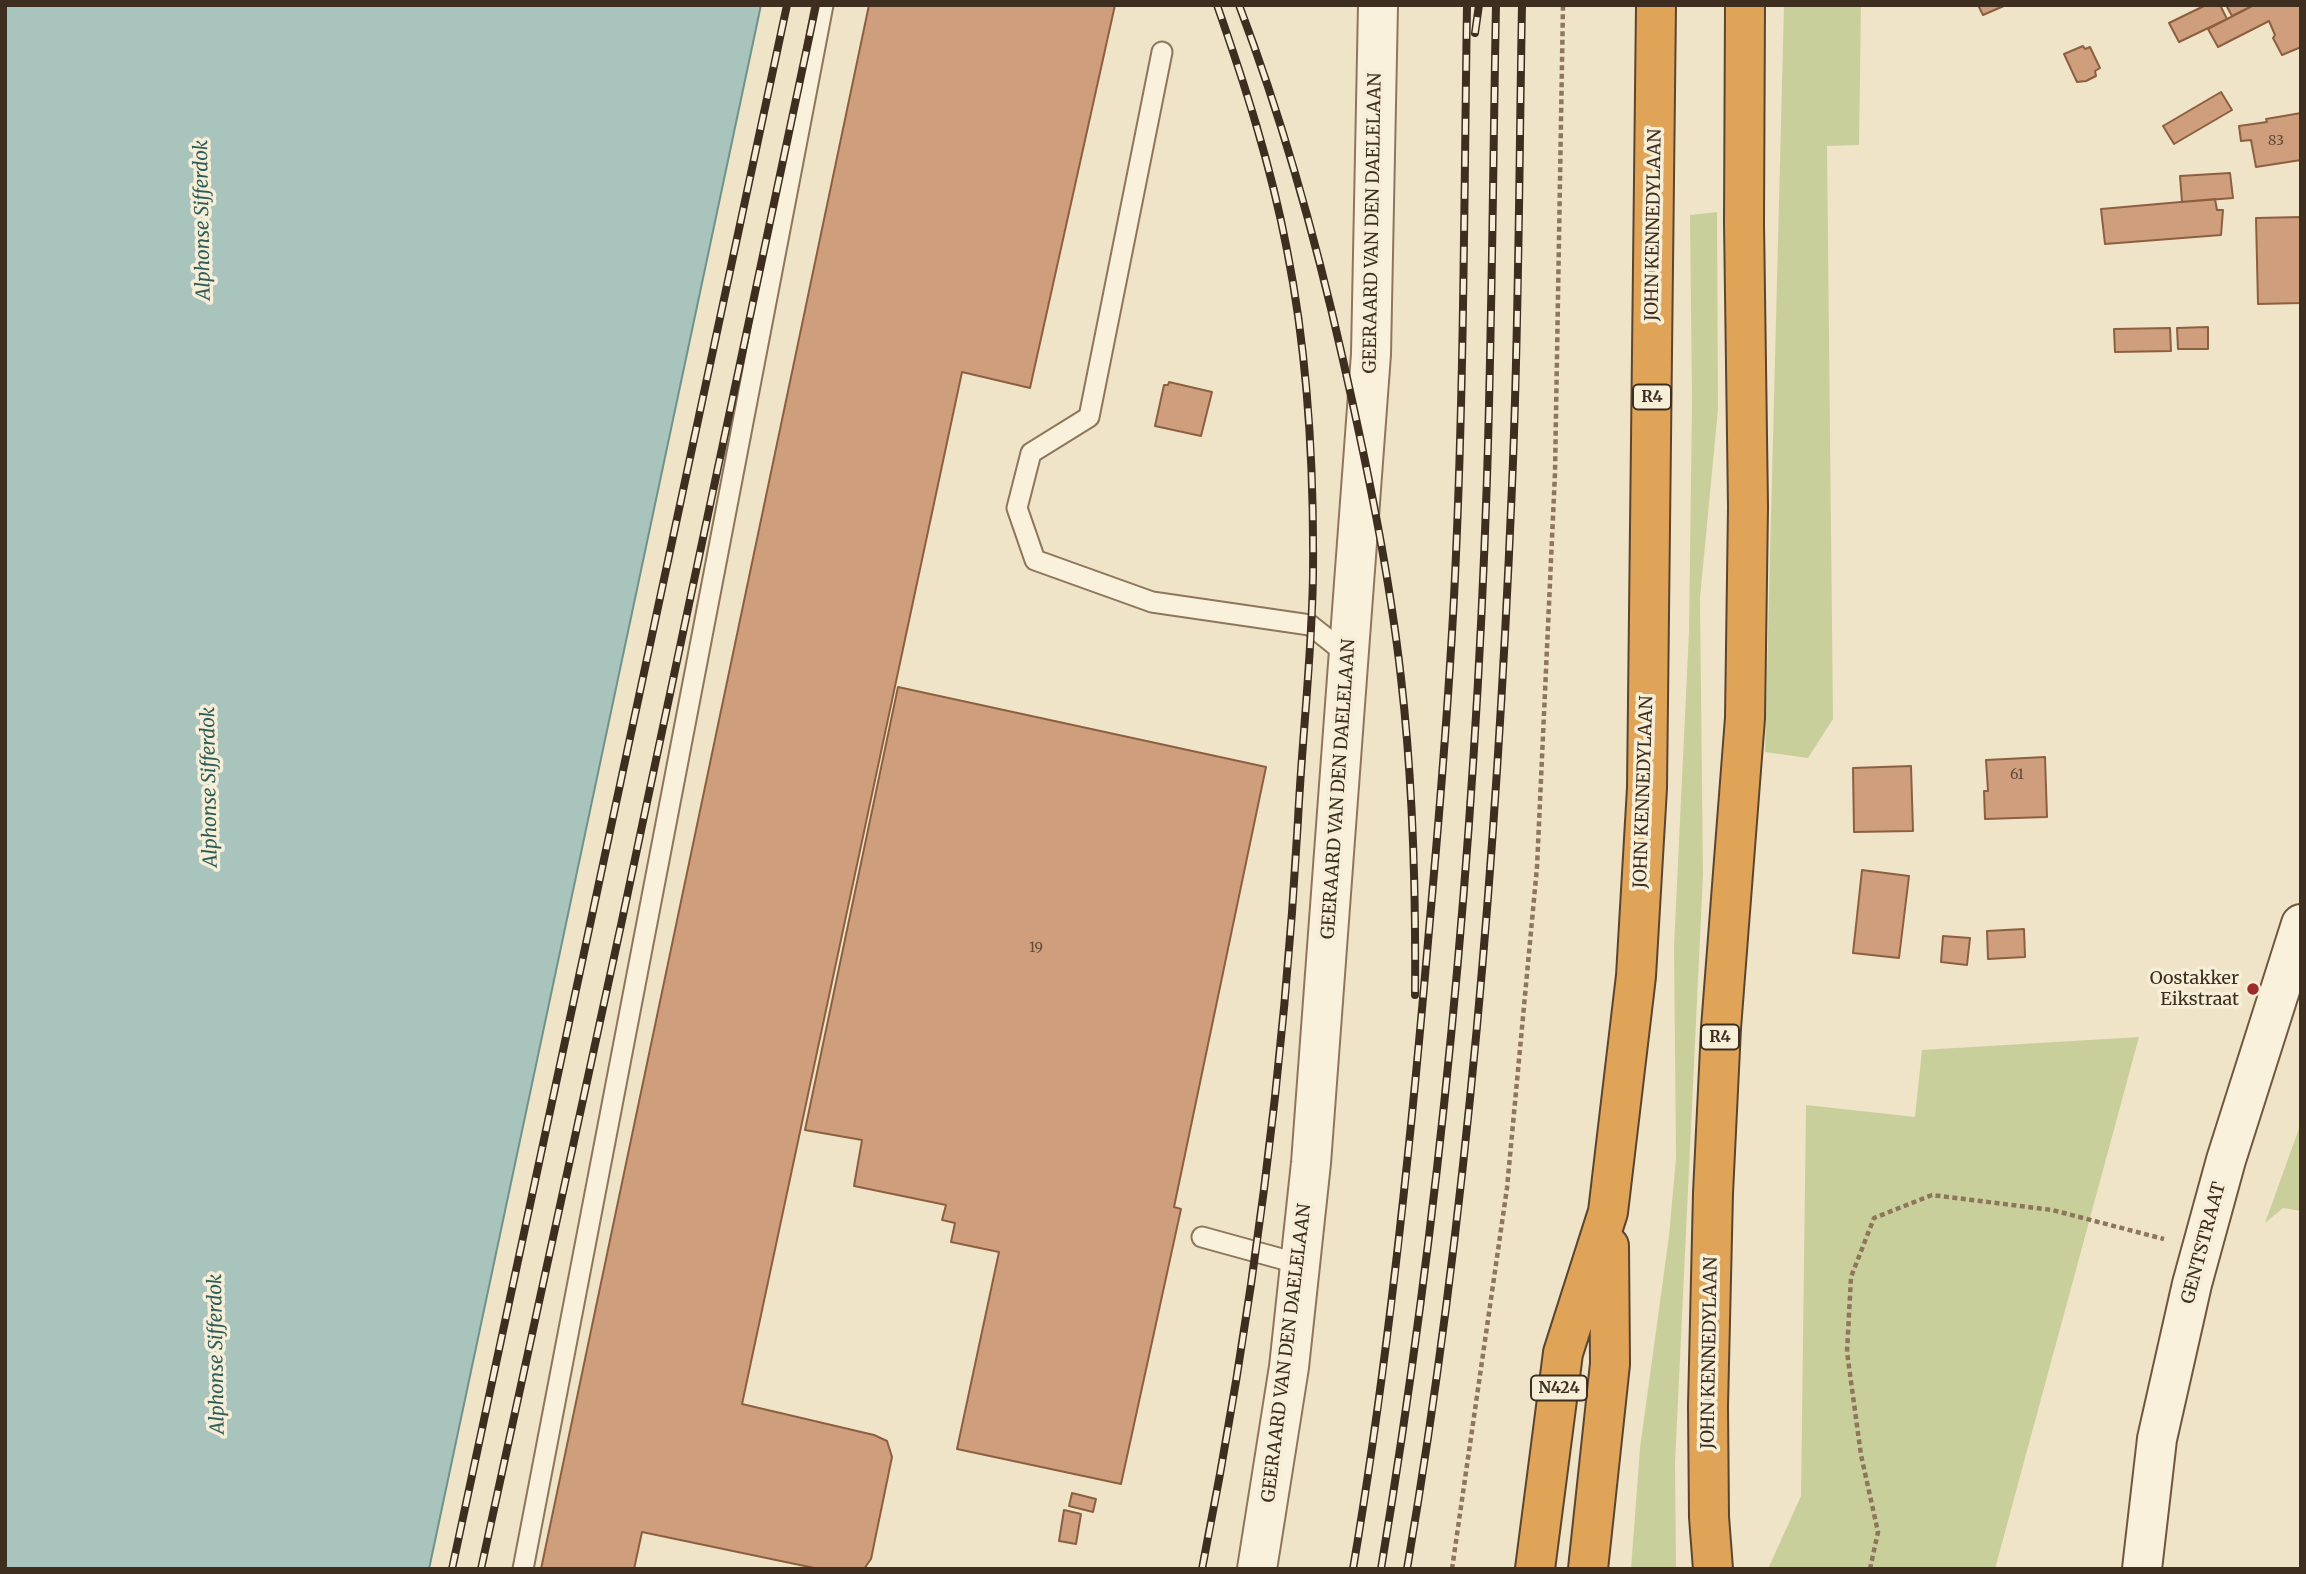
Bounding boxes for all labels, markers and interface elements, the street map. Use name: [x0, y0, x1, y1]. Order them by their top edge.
street label: GEERAARD VAN DEN DAELELAAN: [1360, 72, 1386, 374]
street label: JOHN KENNEDYLAAN: [1642, 129, 1666, 321]
house number: 83: [2268, 133, 2284, 149]
water label: Alphonse Sifferdok: [190, 140, 216, 300]
road number: R4: [1633, 384, 1671, 410]
street label: GEERAARD VAN DEN DAELELAAN: [1318, 638, 1360, 940]
street label: JOHN KENNEDYLAAN: [1630, 695, 1658, 889]
water label: Alphonse Sifferdok: [197, 707, 223, 867]
house number: 61: [2010, 767, 2024, 783]
house number: 19: [1029, 940, 1043, 956]
place label: Oostakker Eikstraat: [2150, 968, 2239, 1010]
marker: Oostakker Eikstraat: [2245, 981, 2261, 997]
road number: R4: [1701, 1024, 1739, 1050]
street label: GENTSTRAAT: [2177, 1180, 2231, 1306]
street label: GEERAARD VAN DEN DAELELAAN: [1258, 1202, 1316, 1504]
street label: JOHN KENNEDYLAAN: [1698, 1257, 1722, 1449]
water label: Alphonse Sifferdok: [204, 1274, 230, 1434]
road number: N424: [1531, 1376, 1587, 1400]

